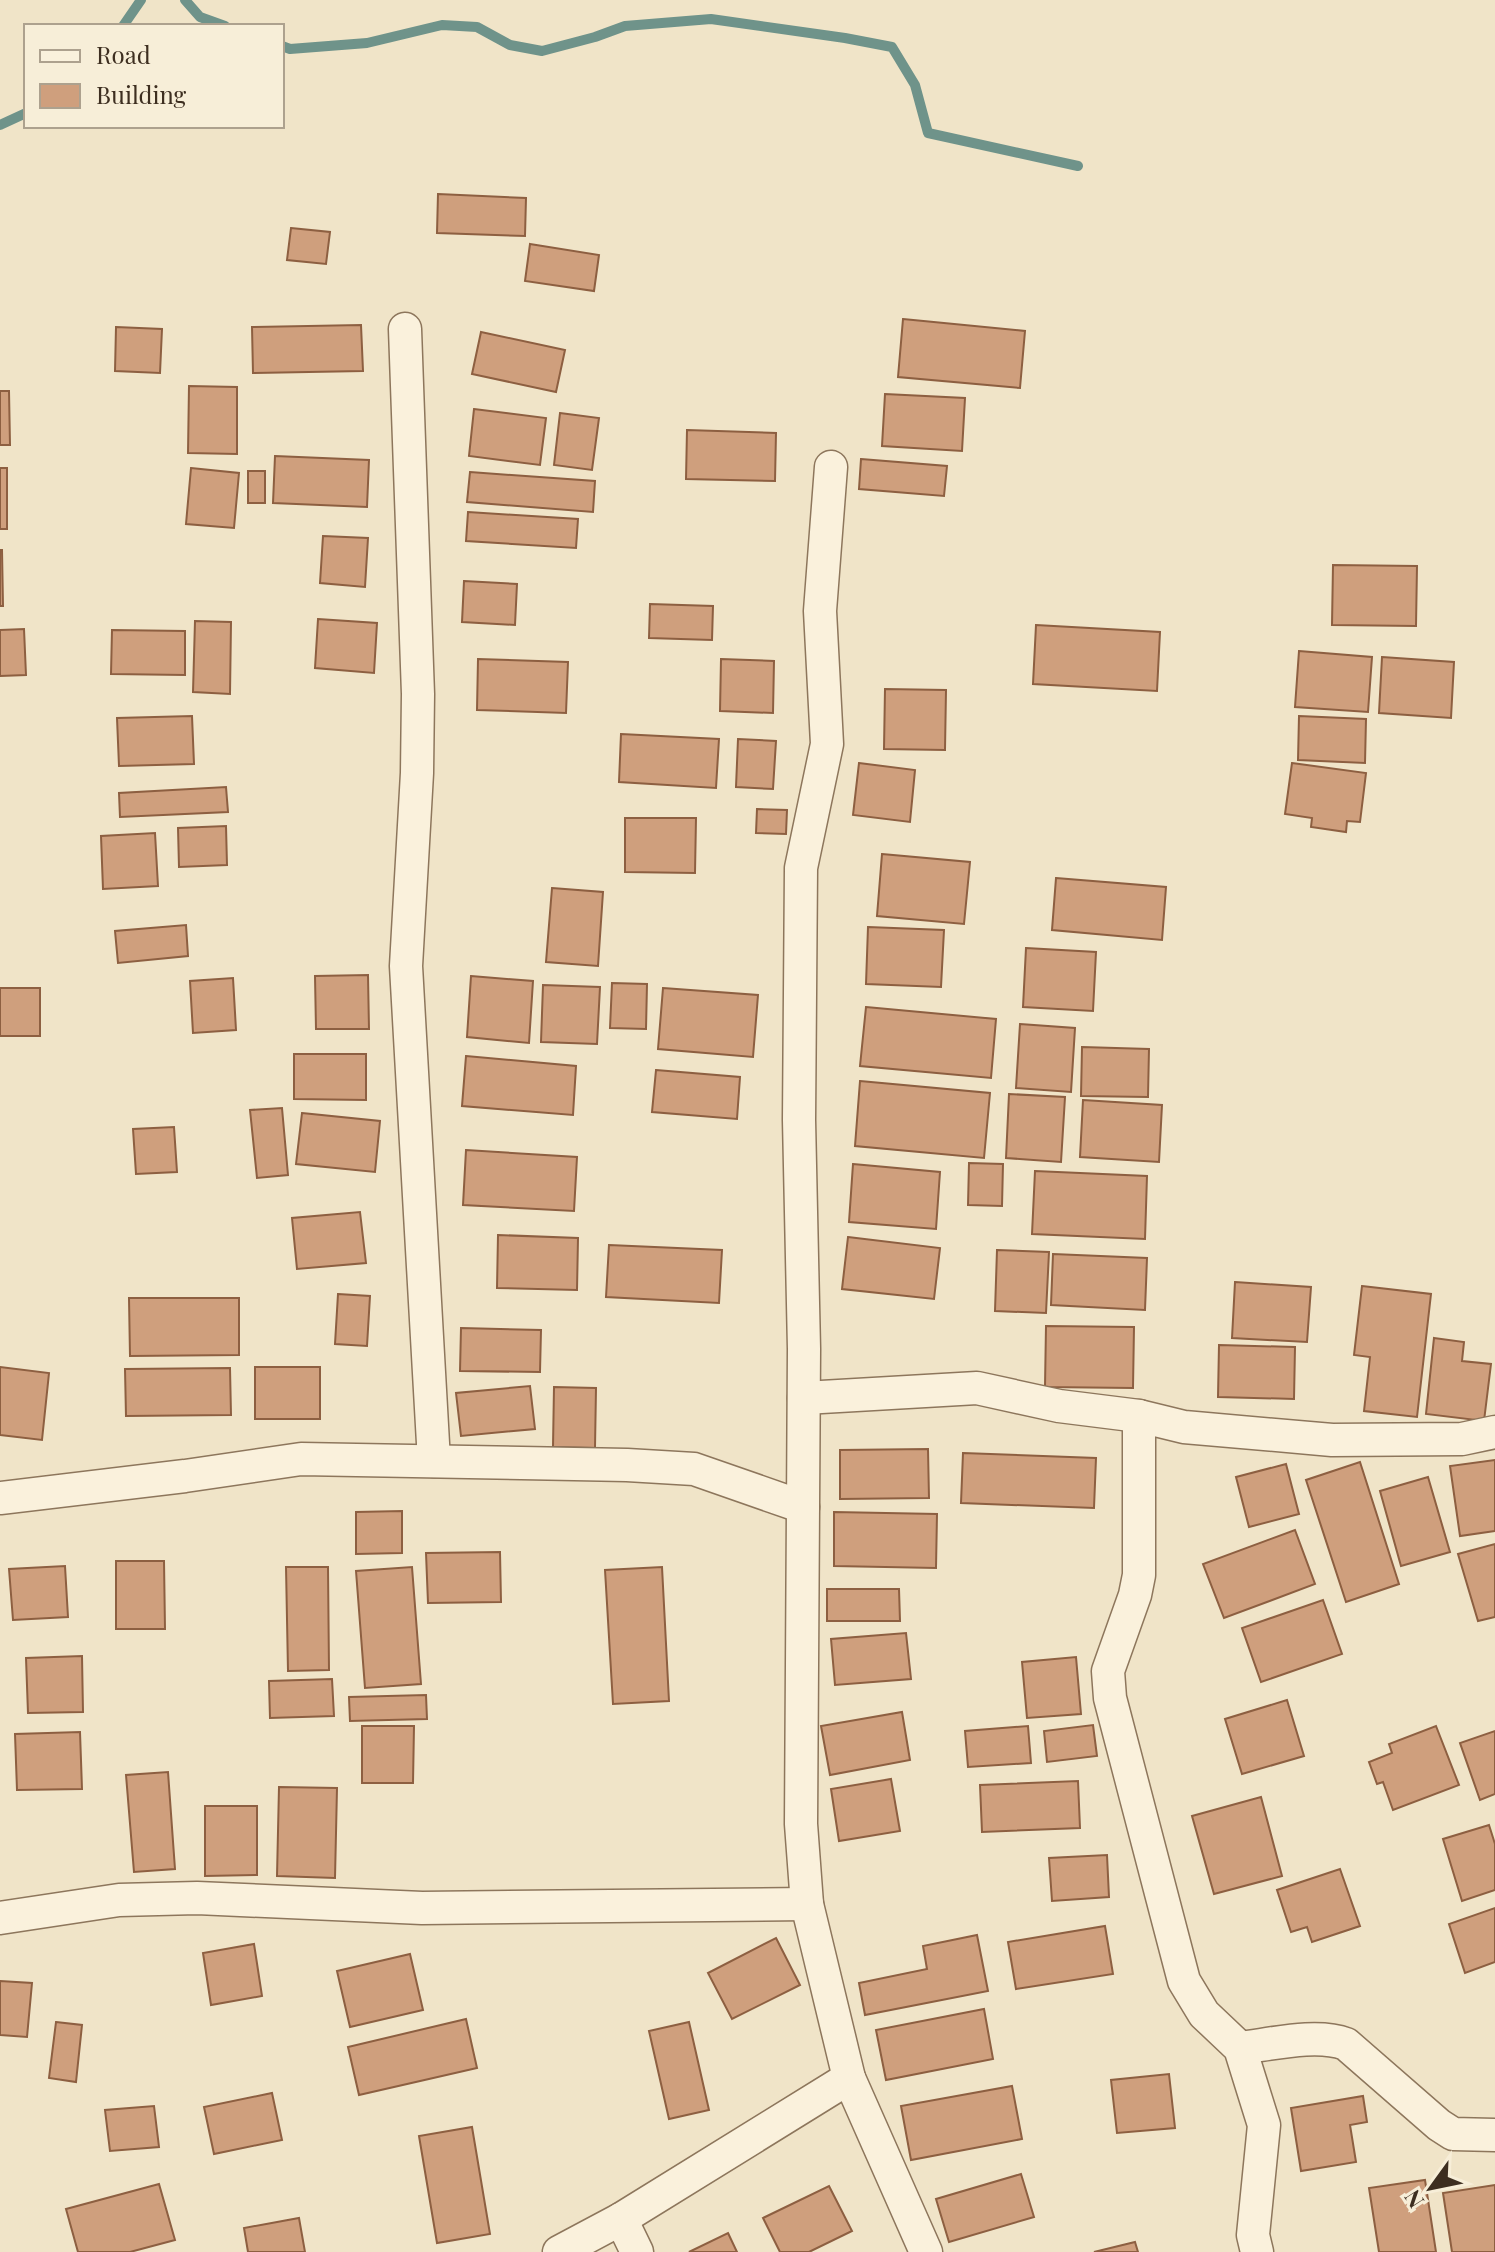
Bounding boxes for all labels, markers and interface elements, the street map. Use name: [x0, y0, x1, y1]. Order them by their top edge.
legend: [24, 24, 284, 128]
text: Road: [96, 38, 151, 70]
text: Building: [96, 78, 187, 110]
north arrow: [1391, 2148, 1471, 2228]
text: N: [1396, 2185, 1430, 2214]

